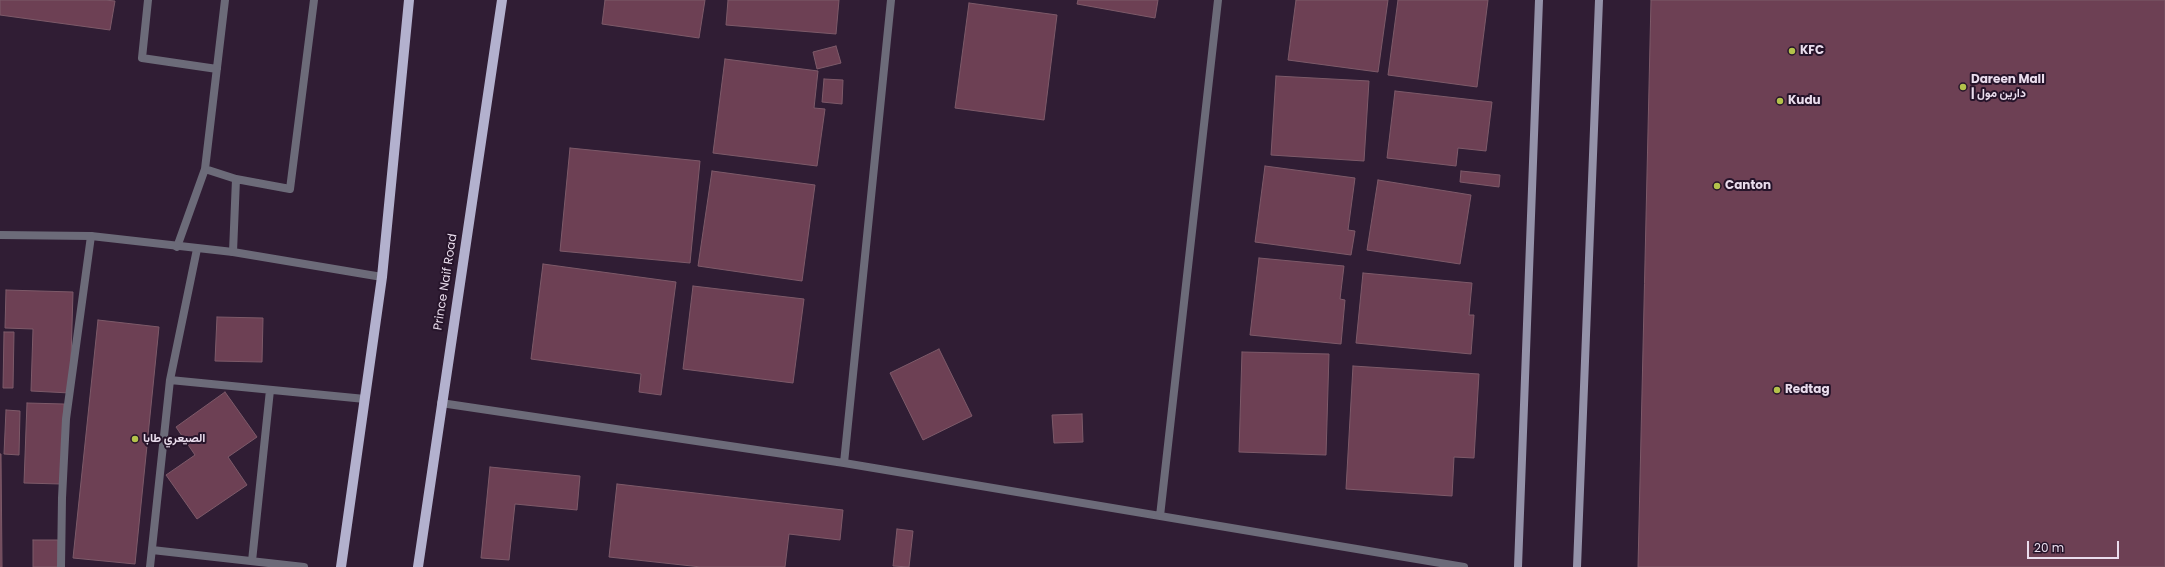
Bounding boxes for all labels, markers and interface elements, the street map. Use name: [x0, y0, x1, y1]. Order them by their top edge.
place label: KFC: [1800, 44, 1824, 58]
marker: KFC: [1787, 46, 1797, 56]
place label: Dareen Mall | دارين مول: [1971, 73, 2045, 101]
marker: Dareen Mall | دارين مول: [1958, 82, 1968, 92]
place label: Kudu: [1788, 94, 1821, 108]
marker: Kudu: [1775, 96, 1785, 106]
place label: Canton: [1725, 179, 1771, 193]
marker: Canton: [1712, 181, 1722, 191]
street label: Prince Naif Road: [431, 233, 461, 331]
place label: Redtag: [1785, 383, 1830, 397]
marker: Redtag: [1772, 385, 1782, 395]
place label: الصيعري طابا: [143, 432, 205, 446]
marker: الصيعري طابا: [130, 434, 140, 444]
scale bar: [2029, 533, 2121, 559]
text: 20 m: [2034, 539, 2064, 556]

